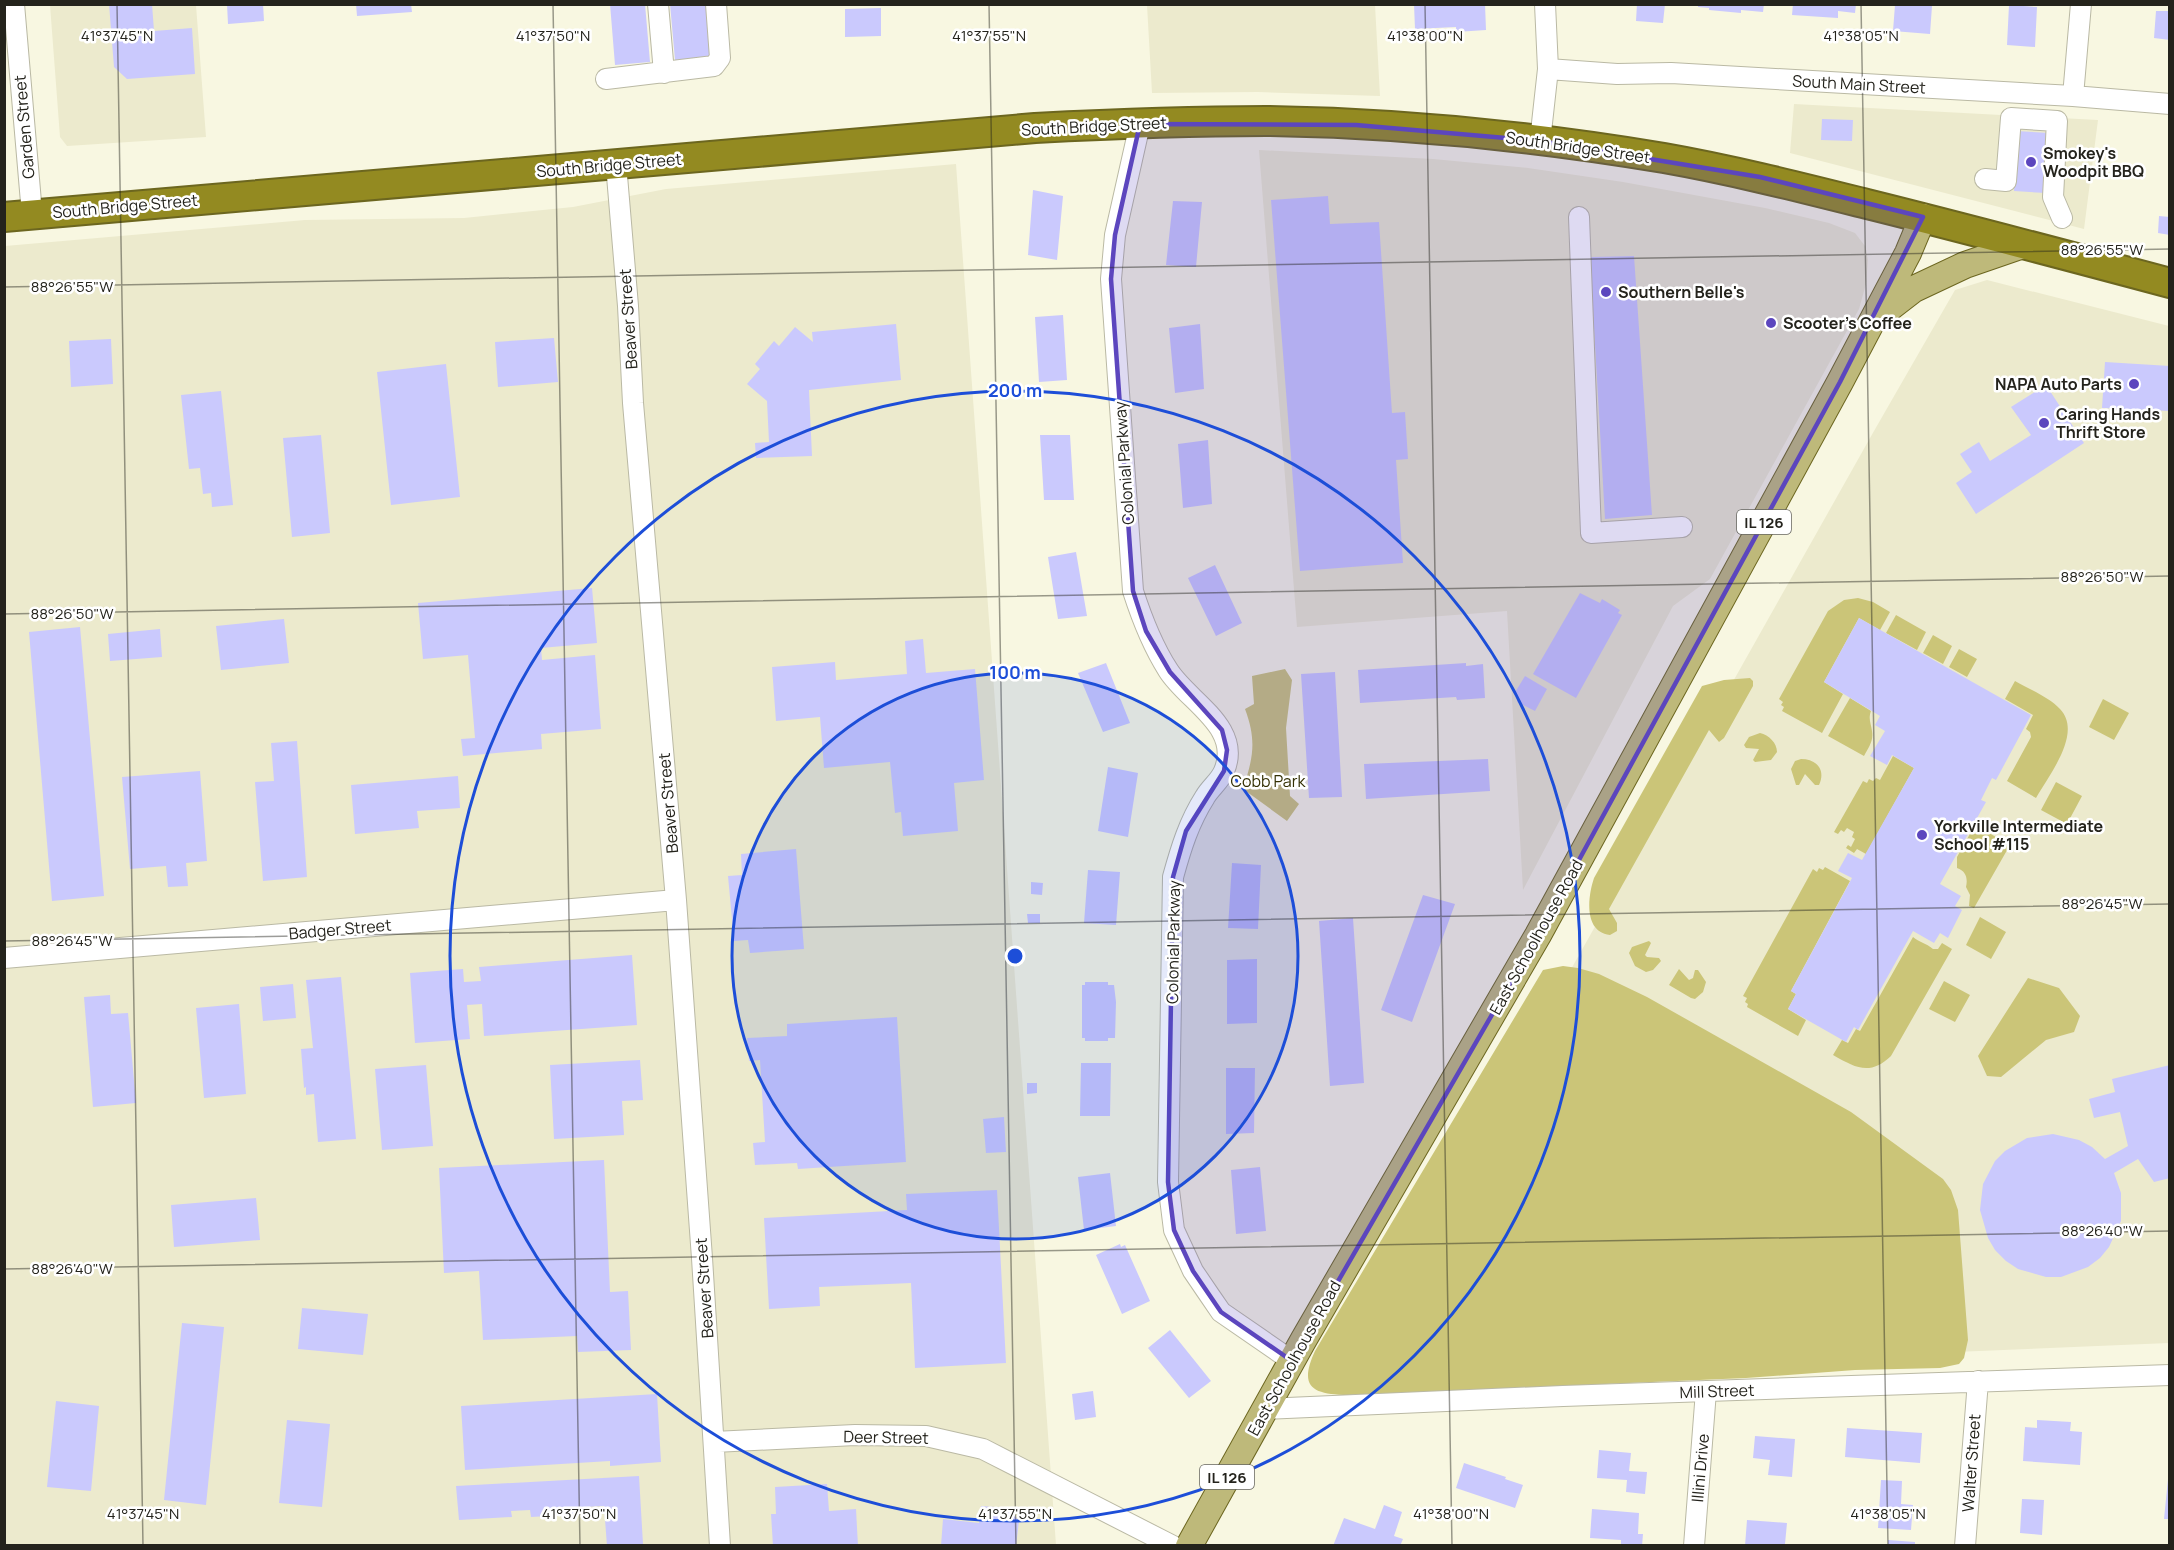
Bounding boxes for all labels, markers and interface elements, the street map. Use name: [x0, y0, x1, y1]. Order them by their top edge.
text: 41°37'45"N: [81, 25, 153, 46]
text: 41°37'50"N: [516, 25, 590, 46]
text: 41°37'55"N: [952, 25, 1026, 46]
text: 41°38'00"N: [1387, 25, 1463, 46]
text: 41°38'05"N: [1823, 25, 1899, 46]
street label: South Main Street: [1792, 70, 1926, 98]
street label: Garden Street: [9, 74, 39, 180]
street label: South Bridge Street: [1021, 111, 1167, 141]
street label: South Bridge Street: [1504, 126, 1652, 168]
place label: Smokey's Woodpit BBQ: [2043, 142, 2144, 182]
street label: South Bridge Street: [535, 148, 683, 182]
marker: Smokey's Woodpit BBQ: [2024, 155, 2038, 169]
street label: South Bridge Street: [51, 189, 199, 223]
text: 88°26'55"W: [2061, 239, 2143, 260]
street label: Beaver Street: [614, 268, 642, 370]
text: 88°26'55"W: [31, 276, 113, 297]
place label: Southern Belle's: [1618, 281, 1745, 303]
marker: Southern Belle's: [1599, 285, 1613, 299]
place label: Scooter's Coffee: [1783, 312, 1912, 334]
marker: Scooter's Coffee: [1764, 316, 1778, 330]
place label: NAPA Auto Parts: [1995, 373, 2122, 395]
marker: NAPA Auto Parts: [2127, 377, 2141, 391]
text: 200 m: [988, 378, 1042, 402]
street label: Colonial Parkway: [1109, 400, 1139, 525]
place label: Caring Hands Thrift Store: [2056, 403, 2160, 443]
marker: Caring Hands Thrift Store: [2037, 416, 2051, 430]
road number: IL 126: [1737, 510, 1791, 534]
text: 88°26'50"W: [2061, 566, 2143, 587]
text: 88°26'50"W: [31, 603, 113, 624]
text: 100 m: [989, 660, 1041, 684]
street label: Beaver Street: [653, 752, 683, 854]
park label: Cobb Park: [1231, 770, 1307, 792]
place label: Yorkville Intermediate School #115: [1934, 815, 2103, 855]
marker: Yorkville Intermediate School #115: [1915, 828, 1929, 842]
street label: East Schoolhouse Road: [1484, 855, 1588, 1019]
street label: Colonial Parkway: [1161, 879, 1185, 1004]
text: 88°26'45"W: [2062, 893, 2142, 914]
street label: Badger Street: [288, 914, 392, 944]
text: 88°26'45"W: [32, 930, 112, 951]
centre of rings: [1005, 946, 1025, 966]
text: 88°26'40"W: [2061, 1220, 2143, 1241]
street label: Beaver Street: [690, 1237, 718, 1339]
text: 88°26'40"W: [31, 1258, 113, 1279]
street label: East Schoolhouse Road: [1242, 1276, 1346, 1440]
street label: Mill Street: [1679, 1379, 1755, 1403]
street label: Walter Street: [1957, 1413, 1985, 1513]
street label: Deer Street: [843, 1425, 929, 1449]
street label: Illini Drive: [1686, 1433, 1714, 1503]
road number: IL 126: [1200, 1465, 1254, 1489]
text: 41°37'45"N: [107, 1503, 179, 1524]
text: 41°37'50"N: [542, 1503, 616, 1524]
text: 41°37'55"N: [978, 1503, 1052, 1524]
text: 41°38'00"N: [1413, 1503, 1489, 1524]
text: 41°38'05"N: [1850, 1503, 1926, 1524]

